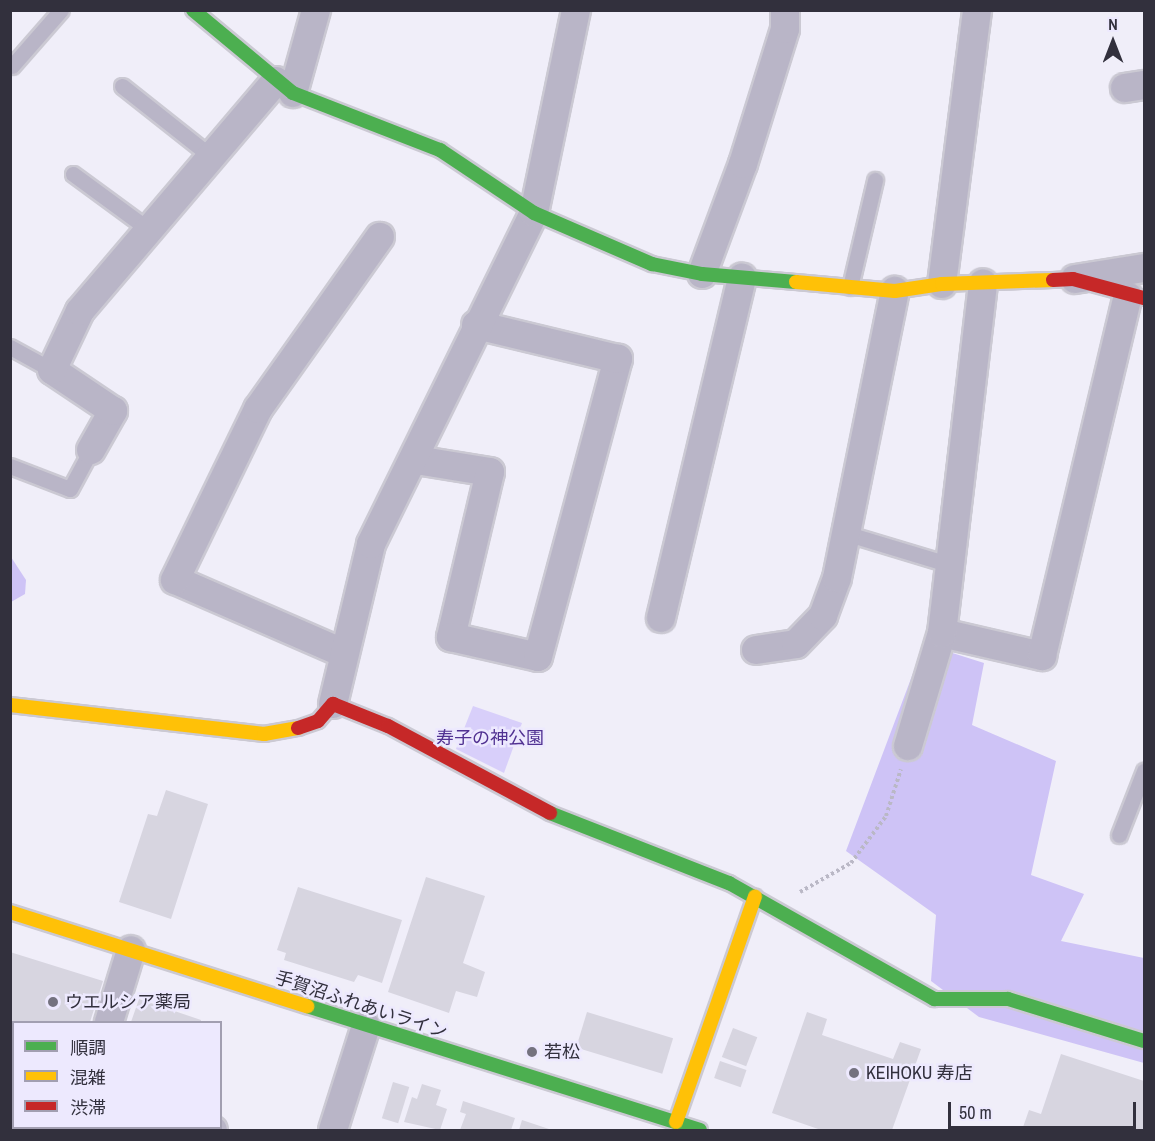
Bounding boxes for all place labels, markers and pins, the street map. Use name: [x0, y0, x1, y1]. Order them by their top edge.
place label: ウエルシア薬局: [65, 991, 191, 1013]
marker: ウエルシア薬局: [46, 995, 60, 1009]
place label: 若松: [544, 1041, 580, 1063]
marker: 若松: [525, 1045, 539, 1059]
place label: KEIHOKU 寿店: [866, 1062, 973, 1084]
marker: KEIHOKU 寿店: [847, 1066, 861, 1080]

